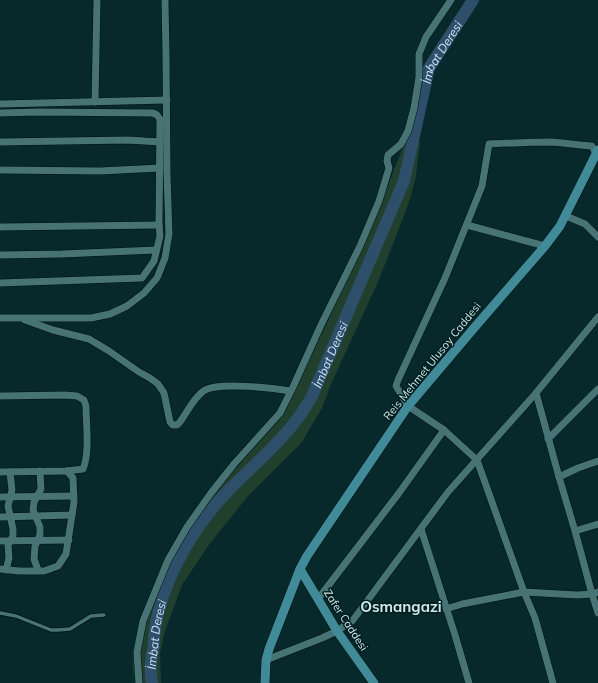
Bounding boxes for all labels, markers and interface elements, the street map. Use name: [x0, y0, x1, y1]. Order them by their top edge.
water label: İmbat Deresi: [418, 18, 465, 85]
street label: Reis Mehmet Ulusoy Caddesi: [380, 299, 484, 423]
water label: İmbat Deresi: [309, 319, 351, 390]
street label: Zafer Caddesi: [321, 587, 371, 653]
district label: Osmangazi: [360, 597, 442, 616]
water label: İmbat Deresi: [143, 598, 169, 670]

